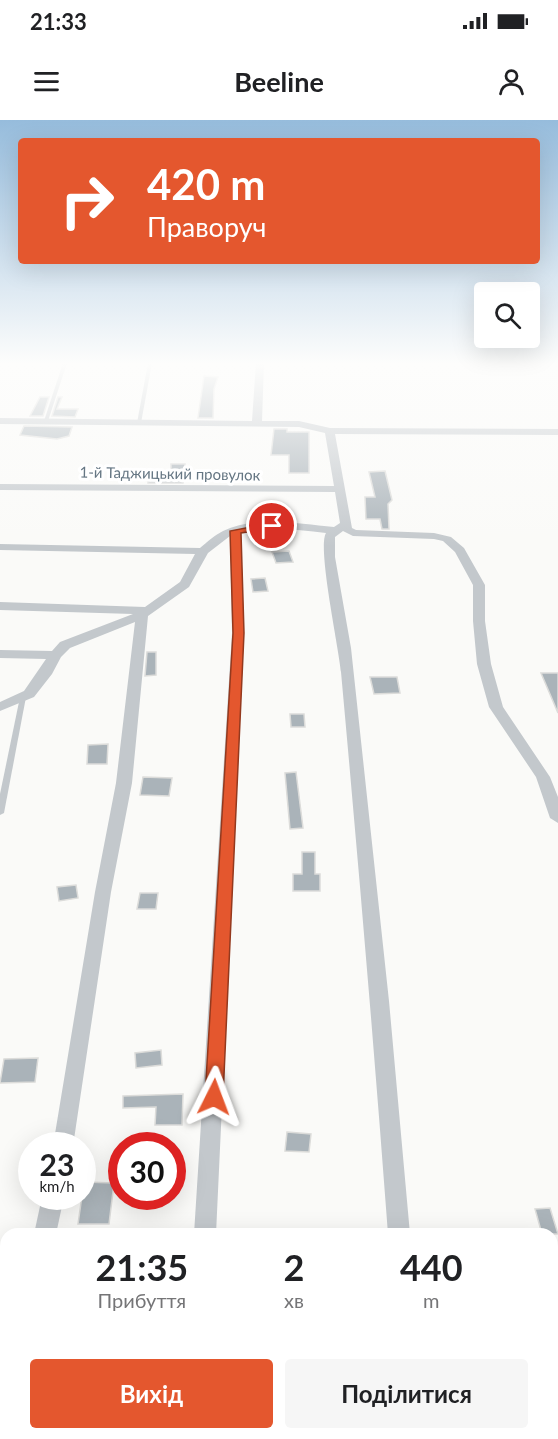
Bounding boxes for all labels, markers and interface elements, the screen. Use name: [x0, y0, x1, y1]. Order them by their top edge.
text: 21:33: [30, 8, 87, 35]
icon: menu: [30, 65, 63, 98]
text: Beeline: [234, 65, 324, 98]
icon: person: [495, 65, 528, 98]
text: 420 m: [147, 159, 265, 209]
icon: right: [48, 162, 126, 240]
text: Праворуч: [147, 210, 267, 243]
map controls: [474, 282, 540, 348]
button: search: [474, 282, 540, 348]
street label: 1-й Таджицький провулок: [79, 462, 261, 484]
pin: [246, 500, 297, 551]
icon: arrive: [255, 509, 288, 542]
position arrow: [182, 1065, 246, 1129]
speed limit sign: 30: [108, 1132, 186, 1210]
text: 23: [40, 1146, 74, 1182]
text: km/h: [39, 1177, 75, 1195]
text: 21:35: [95, 1245, 188, 1289]
text: 2: [284, 1245, 305, 1289]
text: 440: [400, 1245, 463, 1289]
text: Прибуття: [98, 1288, 186, 1312]
text: хв: [284, 1288, 304, 1312]
text: m: [423, 1288, 439, 1312]
button: Вихід: [30, 1359, 273, 1428]
button: Поділитися: [285, 1359, 528, 1428]

